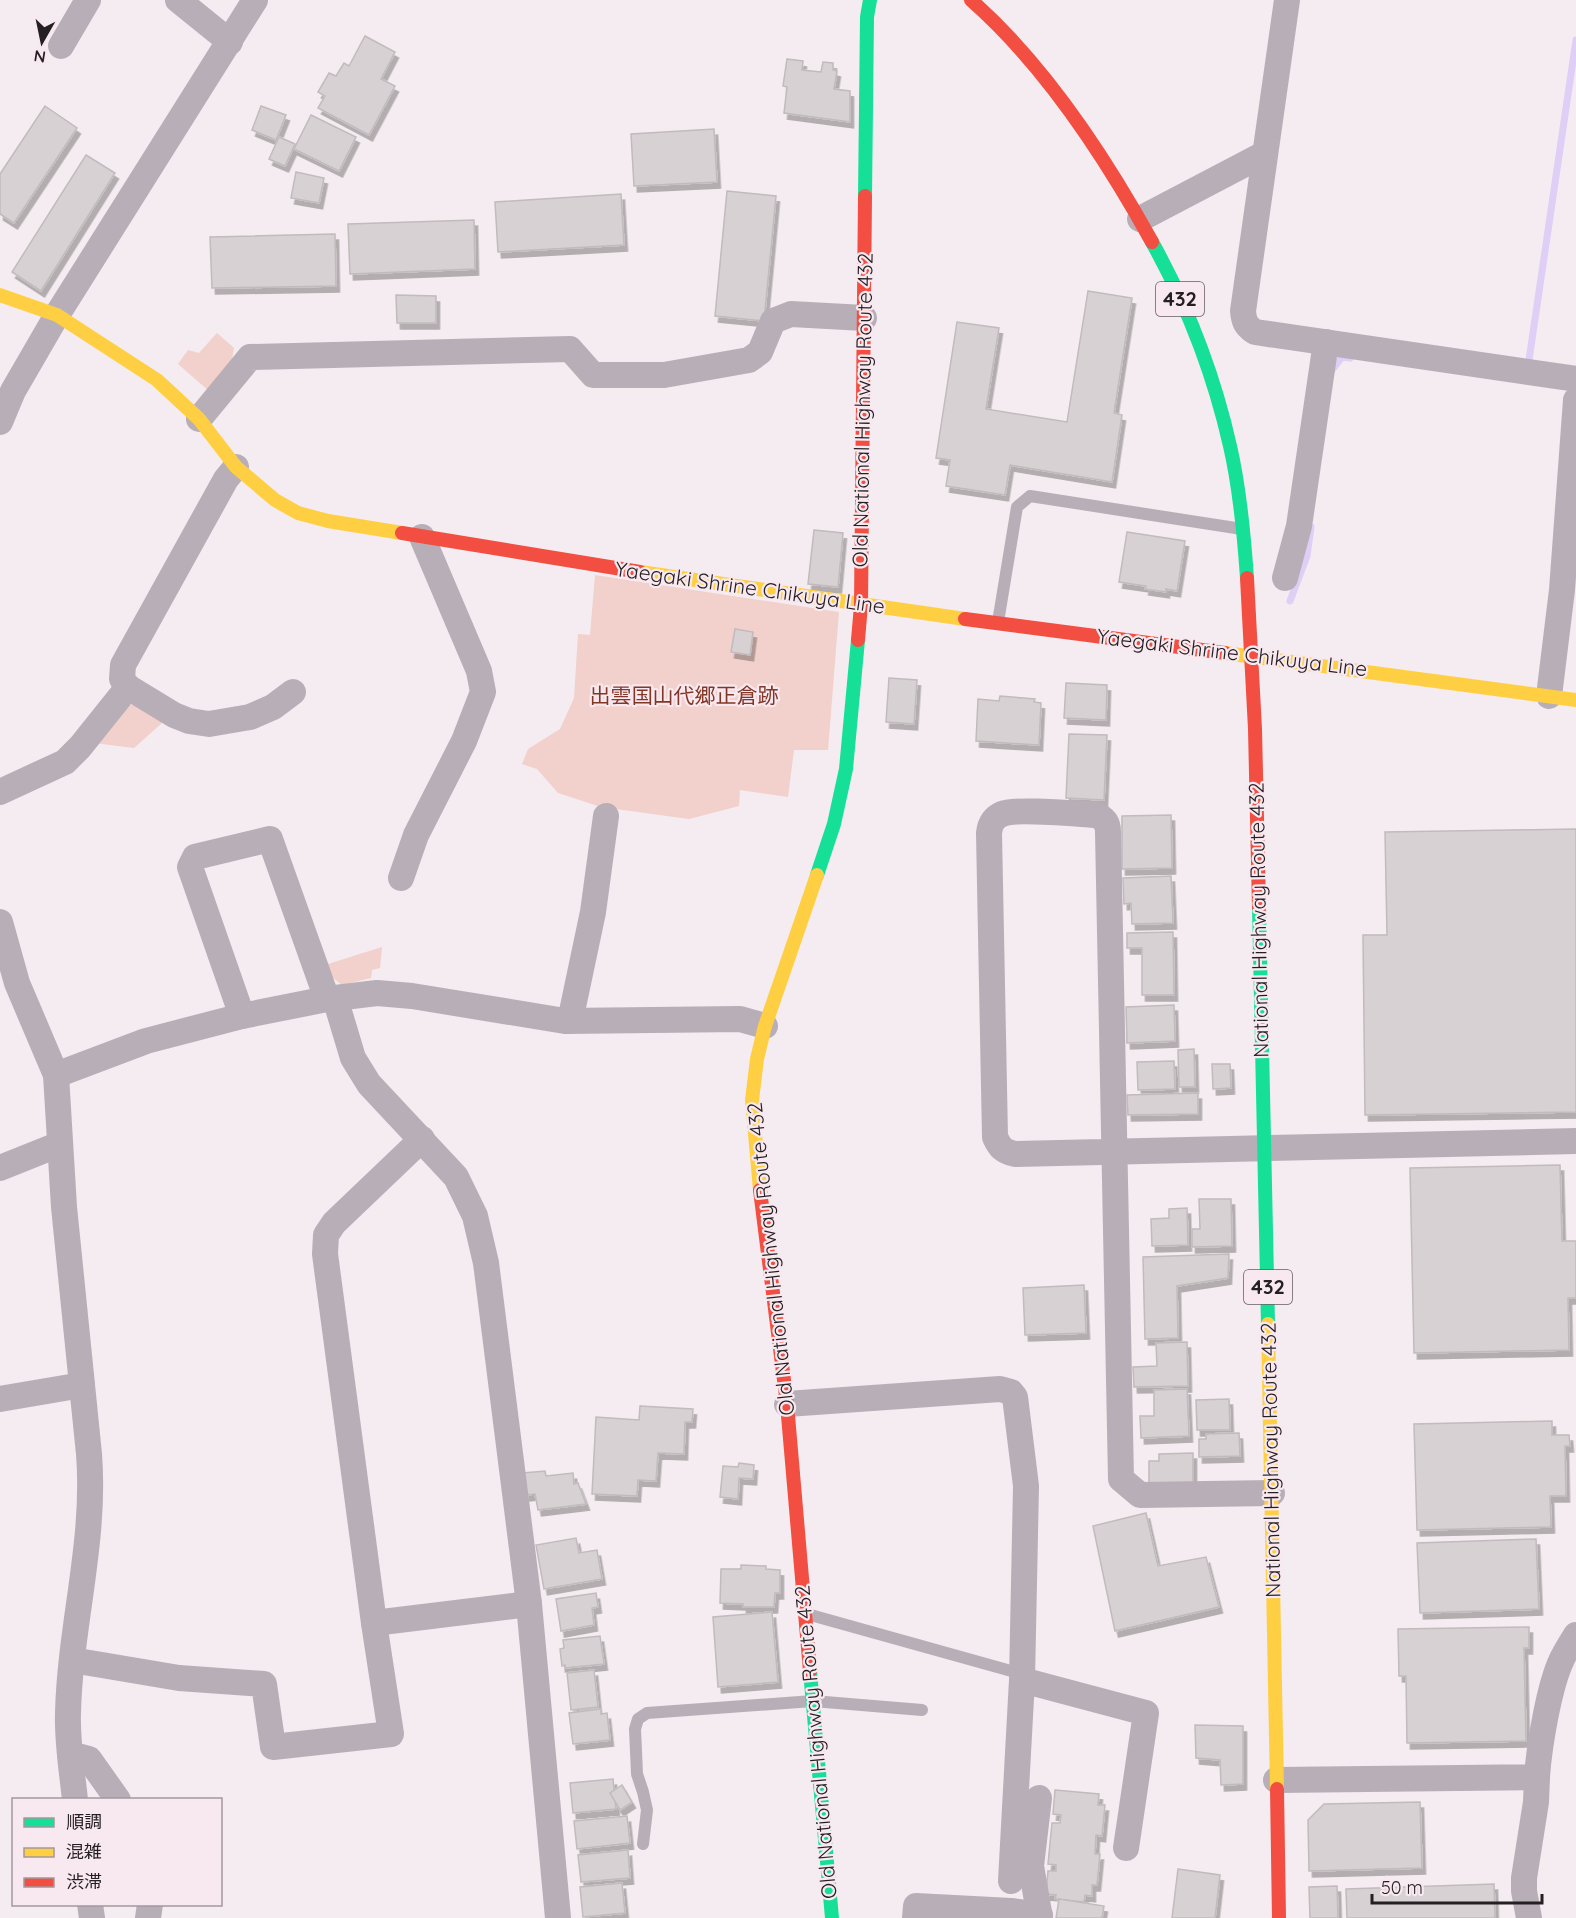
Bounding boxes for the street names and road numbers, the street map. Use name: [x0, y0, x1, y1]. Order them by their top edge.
street label: Old National Highway Route 432: [846, 252, 878, 568]
road number: 432: [1156, 282, 1204, 316]
street label: Yaegaki Shrine Chikuya Line: [614, 555, 887, 619]
street label: Yaegaki Shrine Chikuya Line: [1096, 623, 1369, 681]
street label: National Highway Route 432: [1243, 782, 1273, 1058]
street label: Old National Highway Route 432: [741, 1101, 799, 1417]
road number: 432: [1244, 1270, 1292, 1304]
street label: National Highway Route 432: [1255, 1322, 1285, 1598]
street label: Old National Highway Route 432: [788, 1584, 842, 1900]

